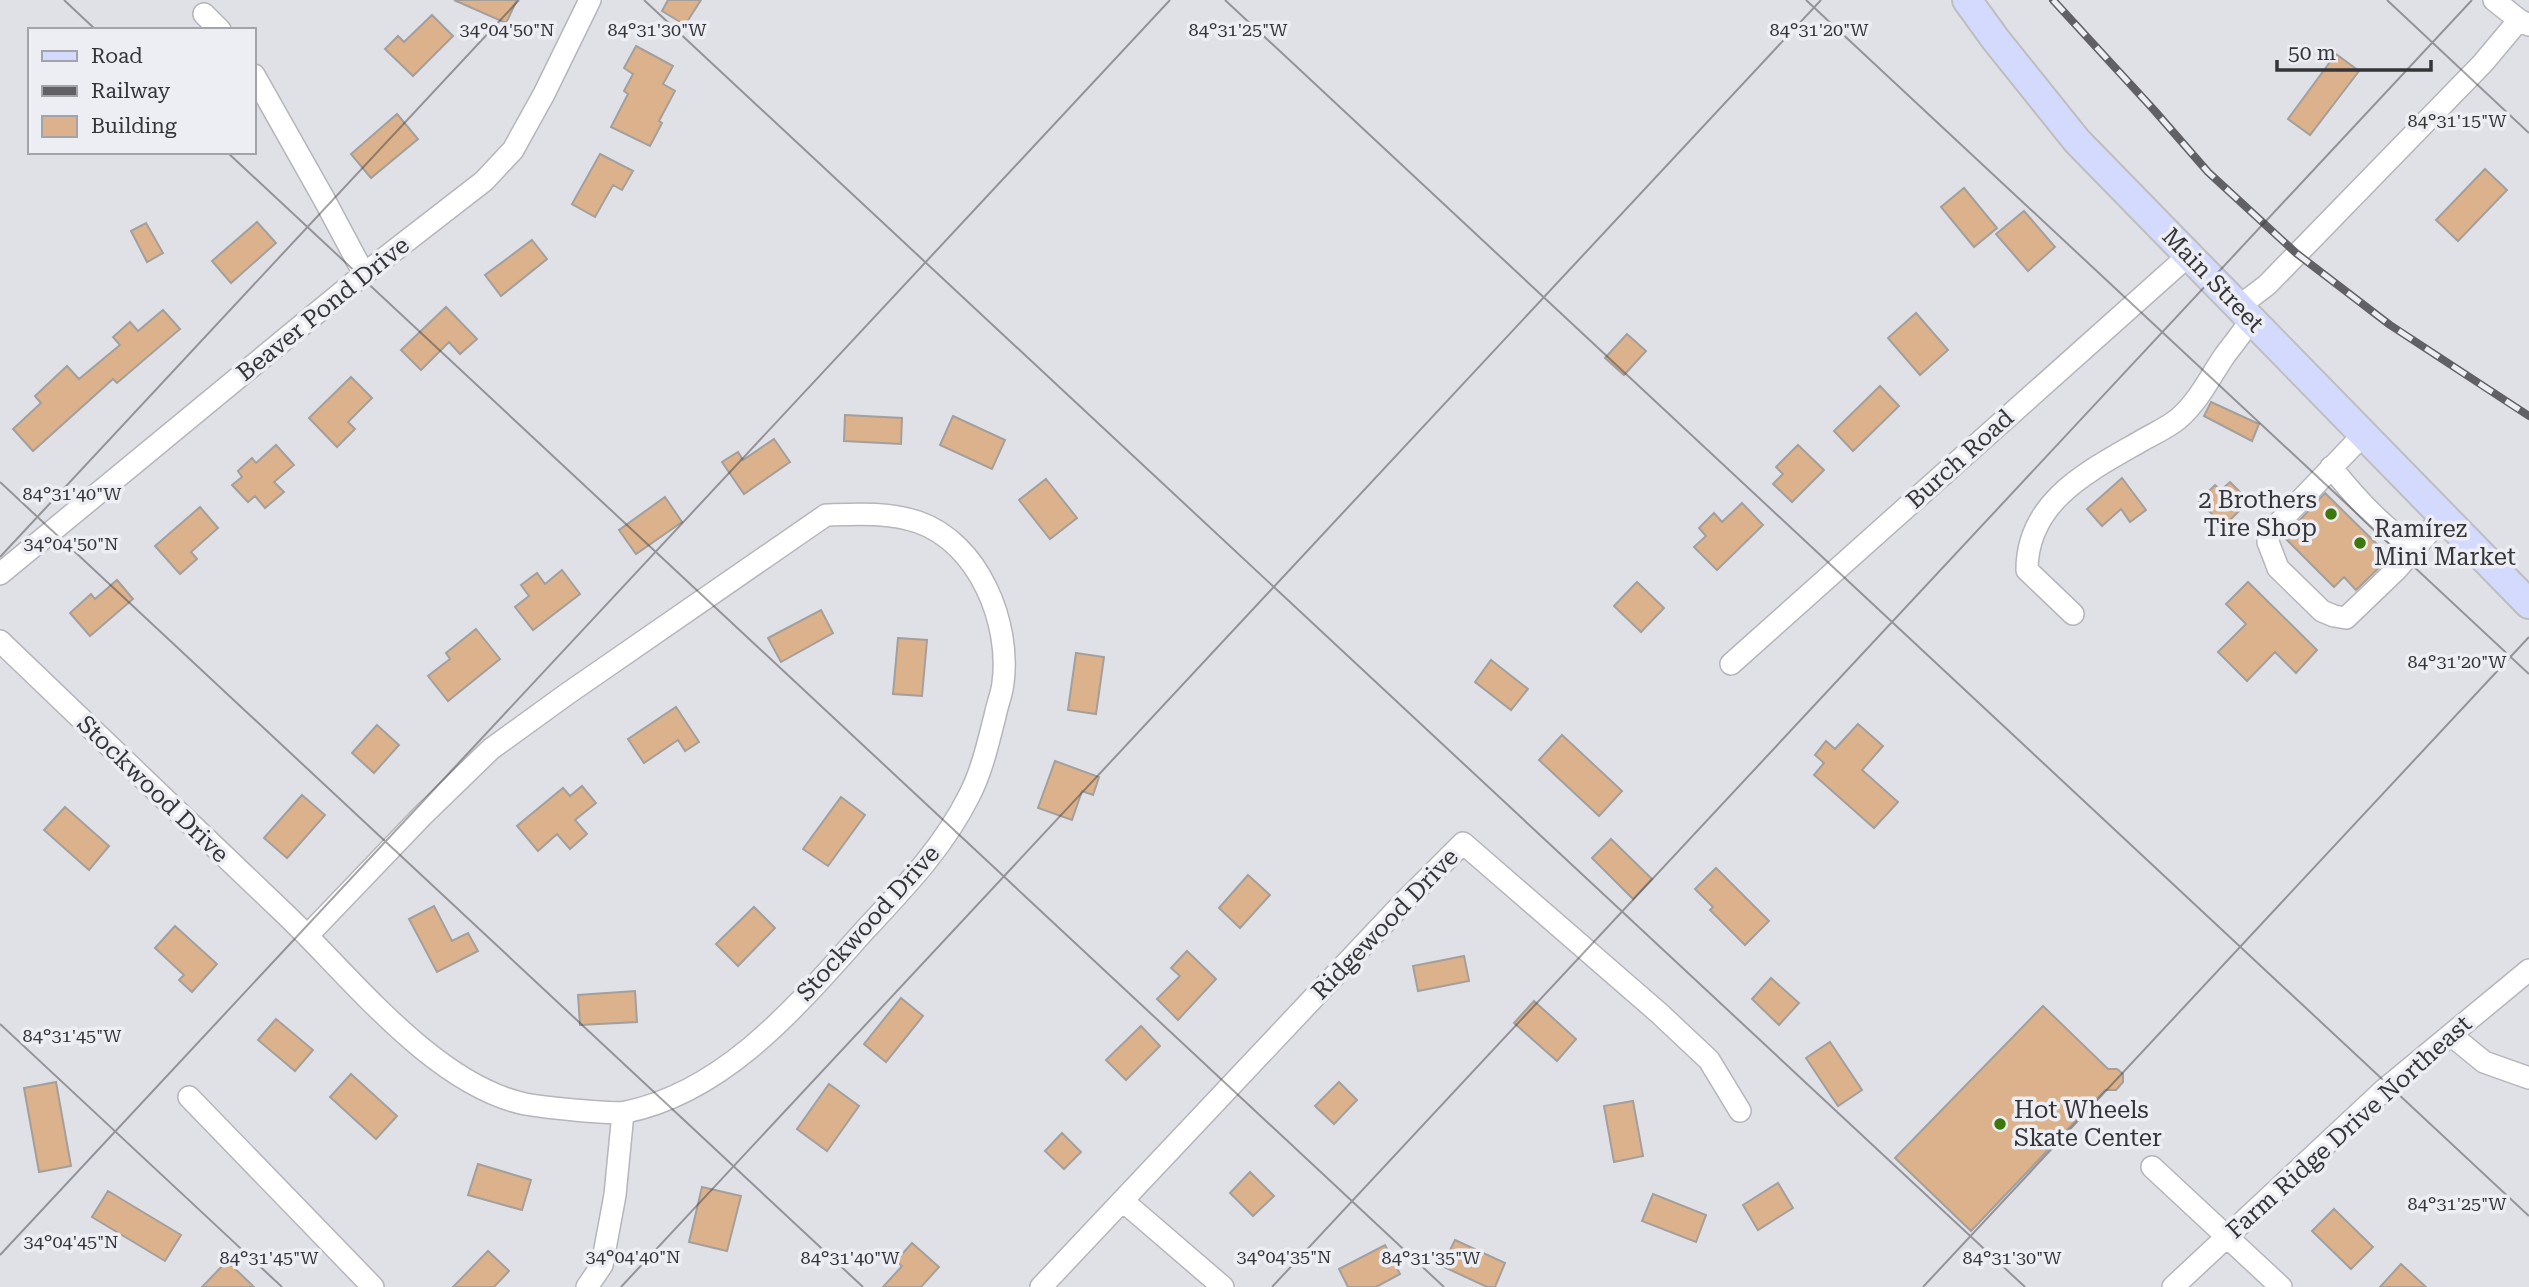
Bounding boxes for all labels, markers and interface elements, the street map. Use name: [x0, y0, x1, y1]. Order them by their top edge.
text: 34°04'50"N: [460, 19, 554, 40]
text: 84°31'30"W: [608, 19, 707, 40]
text: 84°31'25"W: [1189, 19, 1288, 40]
text: 84°31'20"W: [1770, 19, 1869, 40]
legend: [28, 28, 256, 154]
scale bar: [2277, 28, 2431, 72]
text: 50 m: [2288, 41, 2336, 65]
text: Road: [91, 44, 143, 68]
text: Railway: [91, 79, 171, 103]
text: 84°31'15"W: [2408, 110, 2507, 131]
text: Building: [91, 114, 177, 138]
street label: Main Street: [2156, 222, 2270, 338]
street label: Beaver Pond Drive: [231, 231, 415, 387]
street label: Burch Road: [1901, 404, 2019, 514]
text: 84°31'40"W: [23, 483, 122, 504]
place label: 2 Brothers Tire Shop: [2198, 486, 2317, 542]
marker: 2 Brothers Tire Shop: [2323, 506, 2339, 522]
place label: Ramírez Mini Market: [2374, 515, 2516, 571]
text: 34°04'50"N: [24, 533, 118, 554]
marker: Ramírez Mini Market: [2352, 535, 2368, 551]
text: 84°31'20"W: [2408, 651, 2507, 672]
street label: Stockwood Drive: [71, 710, 235, 868]
street label: Stockwood Drive: [791, 839, 945, 1007]
street label: Ridgewood Drive: [1306, 843, 1464, 1005]
street label: Farm Ridge Drive Northeast: [2221, 1010, 2477, 1244]
text: 84°31'45"W: [23, 1025, 122, 1046]
place label: Hot Wheels Skate Center: [2014, 1096, 2162, 1152]
marker: Hot Wheels Skate Center: [1992, 1116, 2008, 1132]
text: 84°31'25"W: [2408, 1193, 2507, 1214]
text: 34°04'45"N: [24, 1231, 118, 1252]
text: 34°04'40"N: [586, 1246, 680, 1267]
text: 34°04'35"N: [1237, 1246, 1331, 1267]
text: 84°31'45"W: [220, 1247, 319, 1268]
text: 84°31'40"W: [801, 1247, 900, 1268]
text: 84°31'35"W: [1382, 1247, 1481, 1268]
text: 84°31'30"W: [1963, 1247, 2062, 1268]

